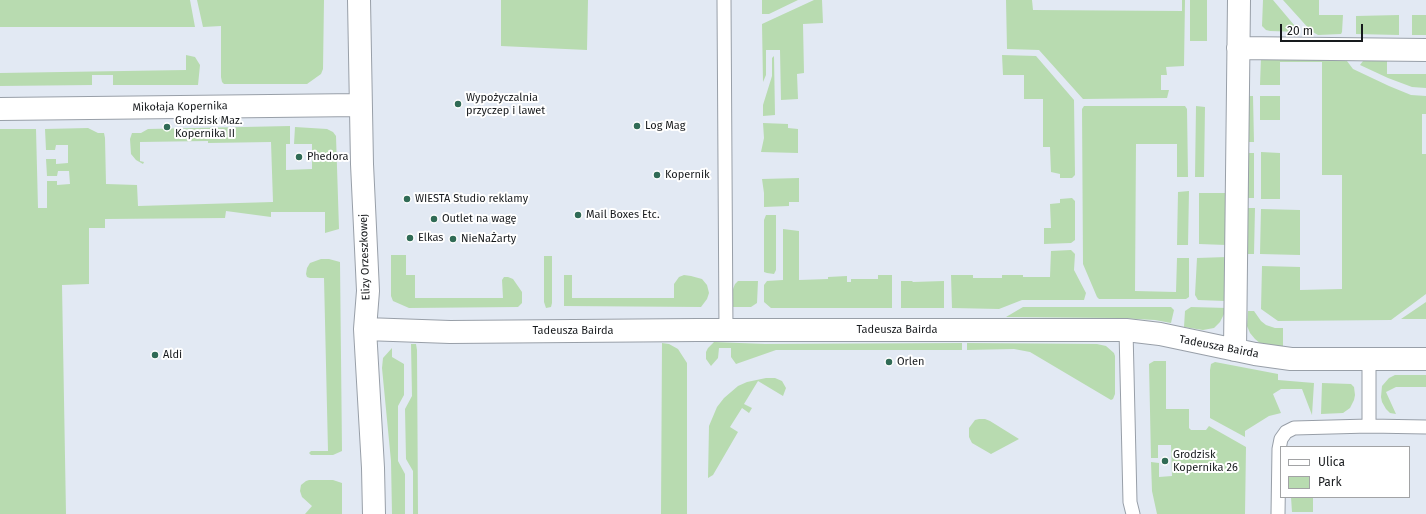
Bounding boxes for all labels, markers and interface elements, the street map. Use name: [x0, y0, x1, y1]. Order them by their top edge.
scale bar: [1282, 16, 1365, 42]
text: 20 m: [1287, 24, 1313, 38]
place label: Wypożyczalnia przyczep i lawet: [466, 91, 545, 117]
marker: Wypożyczalnia przyczep i lawet: [453, 99, 463, 109]
street label: Mikołaja Kopernika: [132, 100, 228, 114]
place label: Grodzisk Maz. Kopernika II: [175, 114, 242, 140]
place label: Log Mag: [645, 119, 685, 133]
marker: Log Mag: [632, 121, 642, 131]
marker: Grodzisk Maz. Kopernika II: [162, 122, 172, 132]
place label: Phedora: [307, 150, 348, 164]
marker: Phedora: [294, 152, 304, 162]
place label: Kopernik: [665, 168, 710, 182]
marker: Kopernik: [652, 170, 662, 180]
place label: WIESTA Studio reklamy: [415, 192, 528, 206]
marker: WIESTA Studio reklamy: [402, 194, 412, 204]
place label: Mail Boxes Etc.: [586, 208, 660, 222]
marker: Mail Boxes Etc.: [573, 210, 583, 220]
place label: Outlet na wagę: [442, 212, 516, 226]
street label: Elizy Orzeszkowej: [357, 213, 373, 301]
marker: Outlet na wagę: [429, 214, 439, 224]
place label: Elkas: [418, 231, 444, 245]
place label: NieNaŻarty: [461, 232, 516, 246]
marker: Elkas: [405, 233, 415, 243]
marker: NieNaŻarty: [448, 234, 458, 244]
street label: Tadeusza Bairda: [856, 323, 938, 337]
street label: Tadeusza Bairda: [532, 324, 614, 338]
street label: Tadeusza Bairda: [1178, 333, 1260, 361]
place label: Aldi: [163, 348, 182, 362]
marker: Aldi: [150, 350, 160, 360]
place label: Orlen: [897, 355, 924, 369]
marker: Orlen: [884, 357, 894, 367]
legend: [1280, 446, 1410, 498]
place label: Grodzisk Kopernika 26: [1173, 448, 1238, 474]
text: Ulica: [1318, 455, 1345, 469]
marker: Grodzisk Kopernika 26: [1160, 456, 1170, 466]
text: Park: [1318, 475, 1342, 489]

